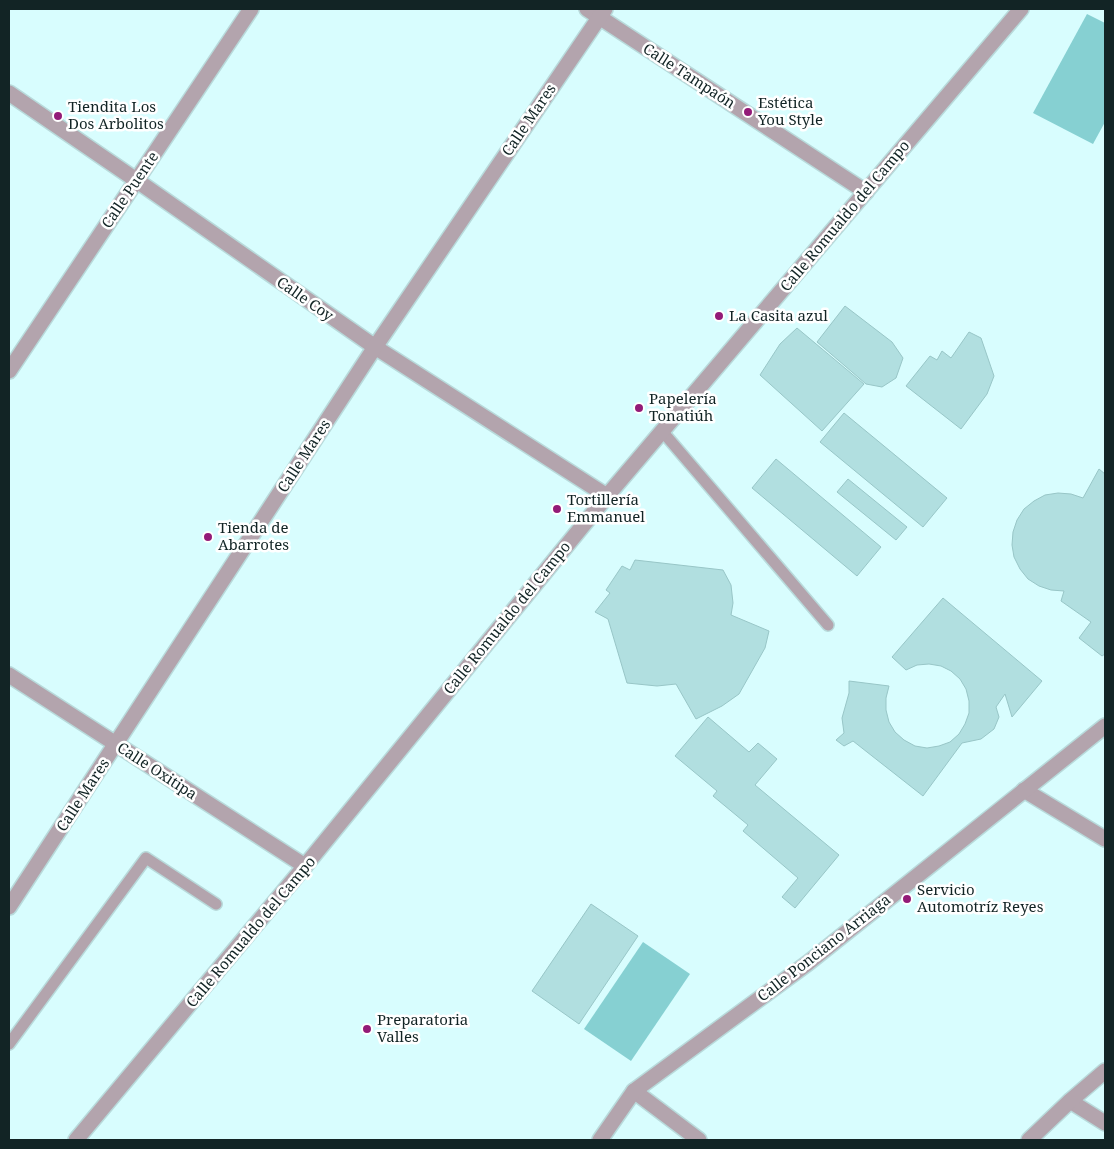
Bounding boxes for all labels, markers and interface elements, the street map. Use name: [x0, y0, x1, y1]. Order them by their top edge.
street label: Calle Tampaón: [640, 38, 740, 113]
street label: Calle Mares: [497, 79, 560, 160]
place label: Estética You Style: [757, 92, 823, 129]
place label: Tiendita Los Dos Arbolitos: [68, 96, 164, 133]
marker: Estética You Style: [742, 106, 754, 118]
marker: Tiendita Los Dos Arbolitos: [52, 110, 64, 122]
street label: Calle Romualdo del Campo: [775, 136, 913, 295]
street label: Calle Puente: [96, 147, 162, 232]
street label: Calle Coy: [273, 271, 338, 325]
place label: La Casita azul: [729, 305, 828, 325]
marker: La Casita azul: [713, 310, 725, 322]
place label: Papelería Tonatiúh: [649, 388, 717, 425]
marker: Papelería Tonatiúh: [633, 402, 645, 414]
street label: Calle Mares: [272, 415, 334, 496]
place label: Tortillería Emmanuel: [567, 489, 645, 526]
marker: Tortillería Emmanuel: [551, 503, 563, 515]
place label: Tienda de Abarrotes: [218, 517, 289, 554]
marker: Tienda de Abarrotes: [202, 531, 214, 543]
street label: Calle Romualdo del Campo: [438, 537, 574, 698]
street label: Calle Oxitipa: [114, 737, 201, 803]
street label: Calle Mares: [51, 754, 113, 835]
street label: Calle Romualdo del Campo: [181, 852, 319, 1011]
place label: Servicio Automotríz Reyes: [917, 879, 1044, 916]
street label: Calle Ponciano Arriaga: [753, 889, 894, 1005]
marker: Servicio Automotríz Reyes: [901, 893, 913, 905]
place label: Preparatoria Valles: [377, 1009, 468, 1046]
marker: Preparatoria Valles: [361, 1023, 373, 1035]

